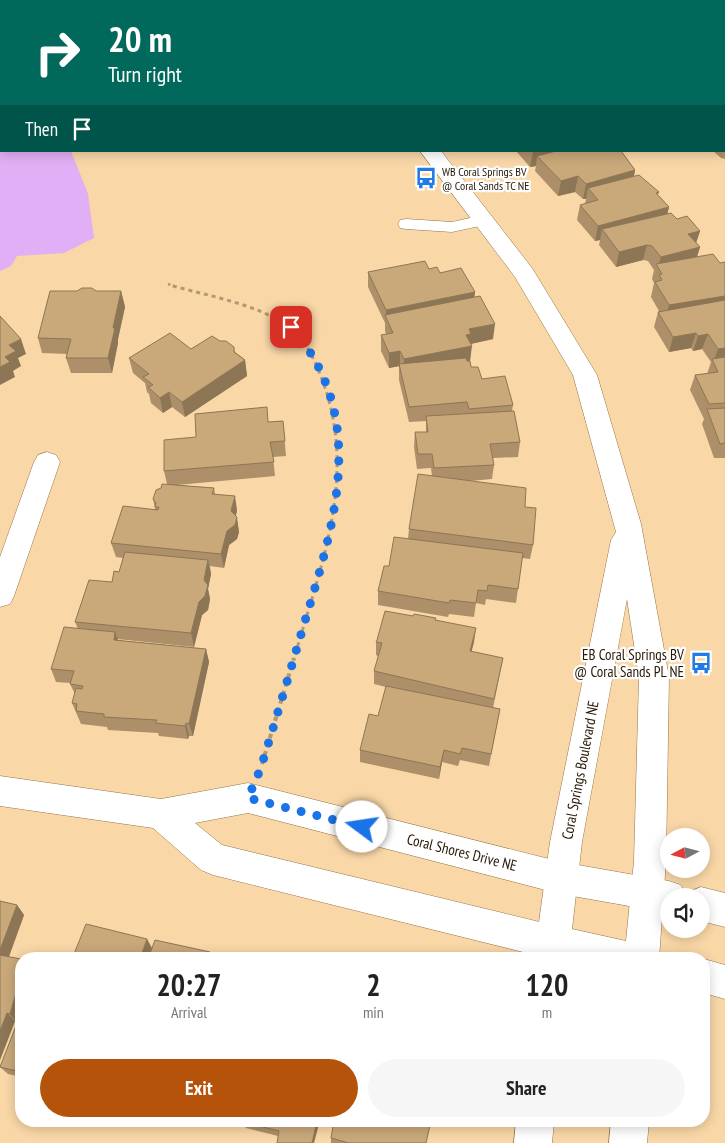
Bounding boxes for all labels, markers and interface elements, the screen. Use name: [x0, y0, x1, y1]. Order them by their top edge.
text: 20 m: [108, 16, 172, 62]
icon: right: [25, 20, 90, 85]
text: Turn right: [108, 60, 182, 88]
icon: arrive: [68, 115, 96, 143]
text: Then: [25, 117, 58, 141]
place label: WB Coral Springs BV @ Coral Sands TC NE: [442, 164, 529, 193]
bus stop icon: WB Coral Springs BV @ Coral Sands TC NE: [413, 165, 439, 191]
pin: [270, 306, 312, 348]
icon: arrive: [277, 313, 305, 341]
place label: EB Coral Springs BV @ Coral Sands PL NE: [574, 645, 684, 681]
bus stop icon: EB Coral Springs BV @ Coral Sands PL NE: [688, 650, 714, 676]
street label: Coral Springs Boulevard NE: [557, 699, 603, 841]
position arrow: [335, 800, 387, 852]
north arrow: [660, 828, 710, 878]
map controls: [660, 828, 710, 938]
street label: Coral Shores Drive NE: [405, 829, 519, 875]
button: sound: [660, 888, 710, 938]
text: 20:27: [157, 965, 221, 1004]
text: 2: [366, 965, 381, 1004]
text: 120: [525, 965, 568, 1004]
text: Arrival: [171, 1002, 207, 1022]
text: min: [363, 1002, 384, 1022]
text: m: [542, 1002, 552, 1022]
button: Exit: [40, 1059, 358, 1117]
button: Share: [368, 1059, 685, 1117]

